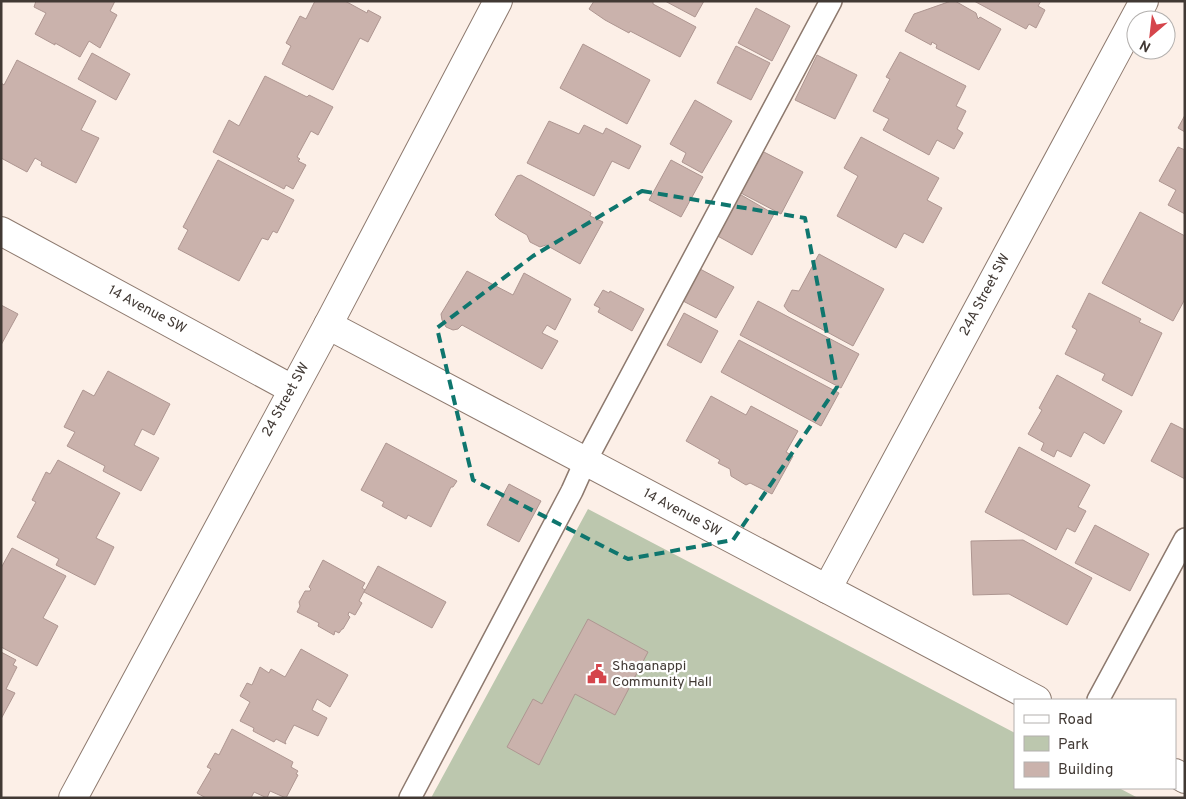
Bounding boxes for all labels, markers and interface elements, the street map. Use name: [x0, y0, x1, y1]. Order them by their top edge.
north arrow: [1126, 10, 1176, 60]
text: N: [1137, 35, 1154, 55]
street label: 24A Street SW: [956, 251, 1014, 339]
street label: 14 Avenue SW: [105, 282, 189, 338]
street label: 24 Street SW: [259, 360, 313, 440]
street label: 14 Avenue SW: [640, 485, 724, 541]
place label: Shaganappi Community Hall: [612, 658, 712, 691]
public building icon: Shaganappi Community Hall: [586, 663, 608, 685]
legend: [1014, 699, 1176, 789]
text: Road: [1058, 711, 1093, 730]
text: Park: [1058, 736, 1089, 755]
text: Building: [1058, 761, 1113, 780]

